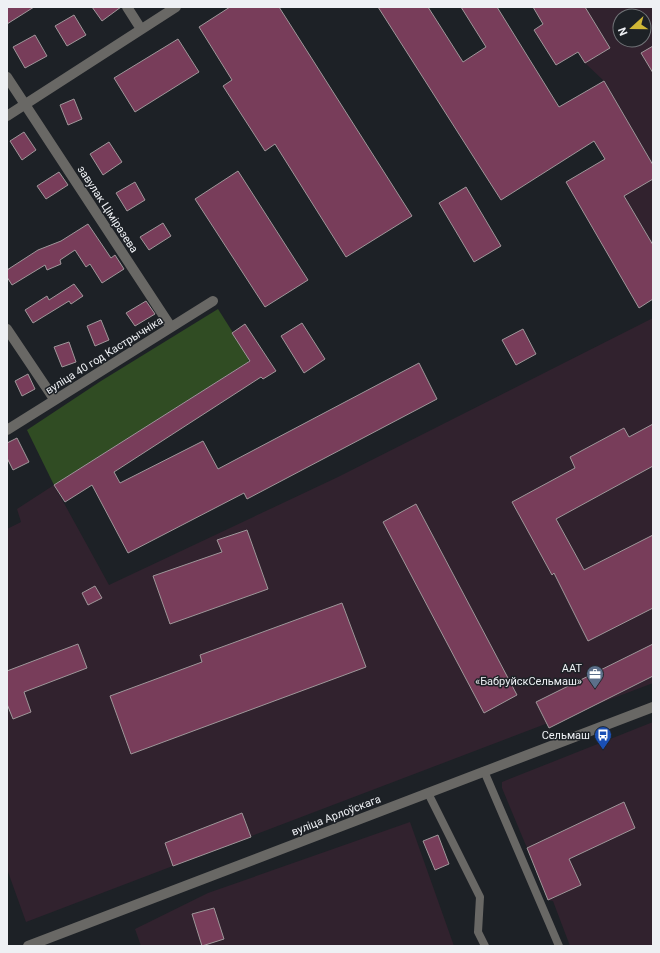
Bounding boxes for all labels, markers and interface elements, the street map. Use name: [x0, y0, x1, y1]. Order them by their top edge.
north arrow: [612, 8, 652, 48]
text: N: [616, 25, 631, 37]
street label: завулак Ціміразева: [75, 163, 141, 255]
street label: вуліца 40 год Кастрычніка: [43, 314, 165, 397]
place label: ААТ «БабруйскСельмаш»: [475, 662, 582, 688]
office icon: ААТ «БабруйскСельмаш»: [585, 664, 605, 689]
bus stop icon: Сельмаш: [593, 725, 613, 750]
place label: Сельмаш: [542, 729, 590, 742]
street label: вуліца Арлоўскага: [290, 792, 383, 839]

